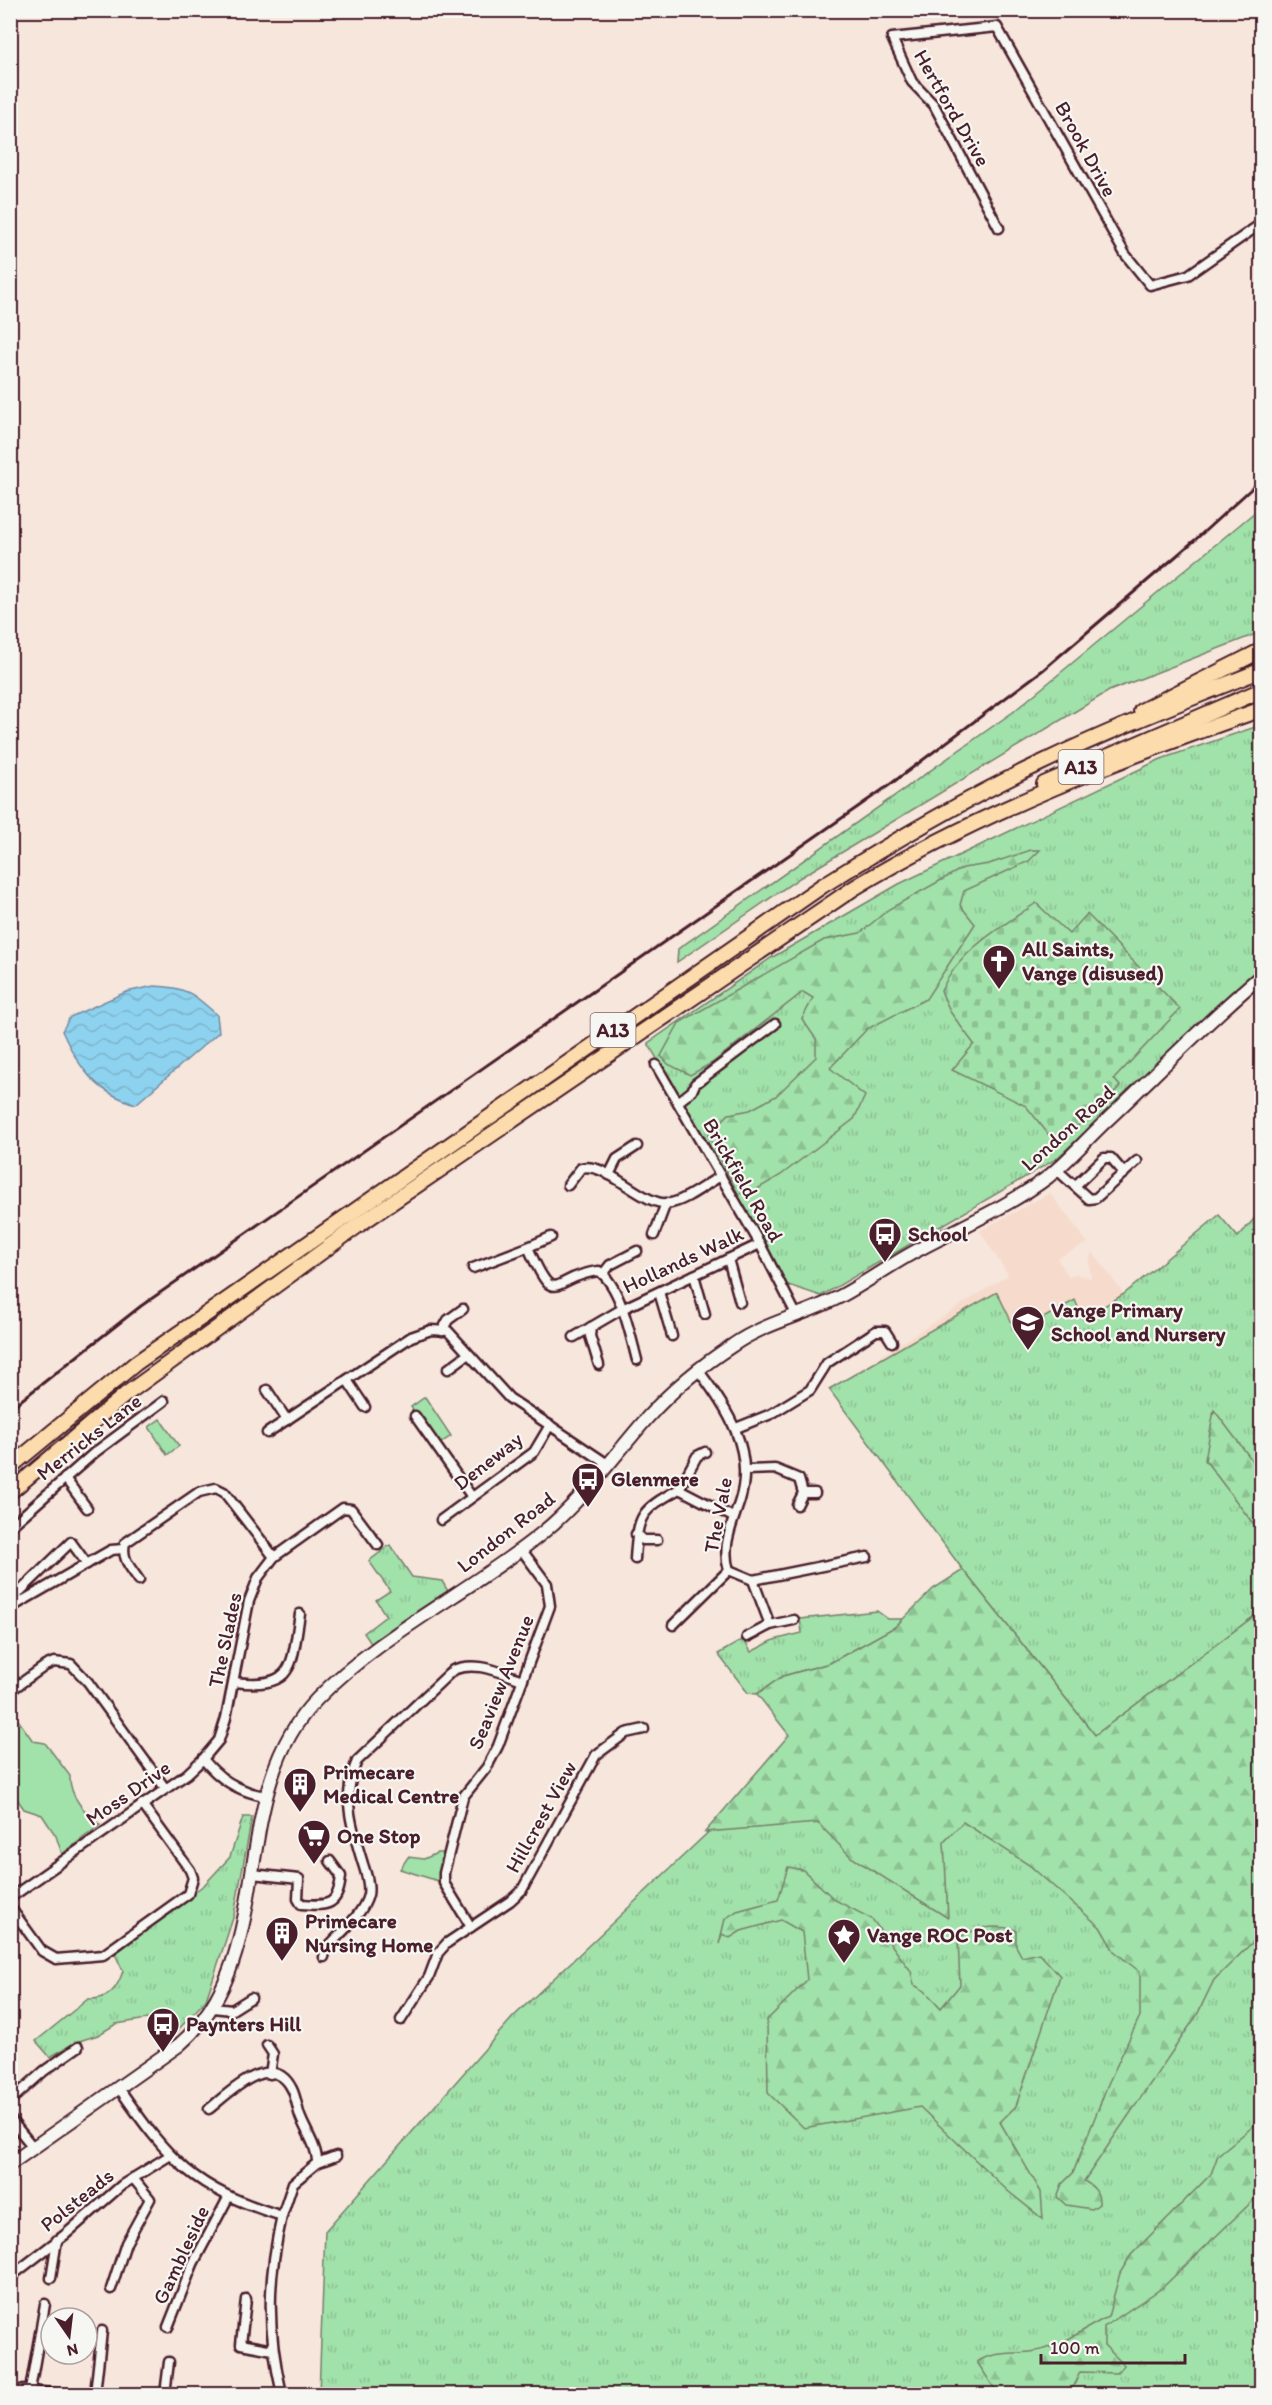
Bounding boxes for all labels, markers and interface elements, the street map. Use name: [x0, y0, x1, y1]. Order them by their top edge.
street label: Hertford Drive: [909, 45, 996, 171]
street label: Brook Drive: [1050, 97, 1123, 201]
road number: A13: [1058, 750, 1104, 784]
place label: All Saints, Vange (disused): [1021, 936, 1164, 986]
church icon: All Saints, Vange (disused): [981, 943, 1017, 990]
road number: A13: [590, 1013, 636, 1047]
street label: London Road: [1016, 1079, 1120, 1176]
street label: Brickfield Road: [698, 1113, 789, 1247]
bus stop icon: School: [867, 1216, 903, 1263]
street label: Hollands Walk: [618, 1221, 747, 1299]
place label: School: [908, 1221, 969, 1246]
place label: Vange Primary School and Nursery: [1051, 1297, 1227, 1347]
school or university icon: Vange Primary School and Nursery: [1010, 1304, 1046, 1351]
street label: Merricks Lane: [31, 1388, 146, 1485]
street label: Deneway: [448, 1426, 527, 1495]
bus stop icon: Glenmere: [570, 1461, 606, 1508]
place label: Glenmere: [611, 1466, 699, 1491]
street label: The Vale: [698, 1475, 737, 1555]
street label: London Road: [452, 1485, 560, 1578]
street label: The Slades: [202, 1590, 247, 1690]
street label: Seaview Avenue: [462, 1611, 539, 1753]
street label: Moss Drive: [81, 1754, 175, 1831]
street label: Hillcrest View: [500, 1756, 582, 1877]
place label: Primecare Medical Centre: [323, 1759, 459, 1808]
building icon: Primecare Medical Centre: [282, 1766, 318, 1813]
supermarket icon: One Stop: [296, 1818, 332, 1865]
place label: One Stop: [337, 1823, 420, 1849]
place label: Primecare Nursing Home: [305, 1908, 433, 1958]
building icon: Primecare Nursing Home: [264, 1915, 300, 1962]
place icon: Vange ROC Post: [826, 1917, 862, 1964]
place label: Vange ROC Post: [867, 1922, 1013, 1948]
bus stop icon: Paynters Hill: [145, 2006, 181, 2053]
place label: Paynters Hill: [186, 2011, 302, 2037]
street label: Polsteads: [35, 2162, 118, 2237]
street label: Gambleside: [147, 2202, 214, 2308]
north arrow: [39, 2306, 99, 2366]
scale bar: [1041, 2327, 1185, 2365]
text: 100 m: [1050, 2337, 1100, 2359]
text: N: [65, 2340, 80, 2361]

